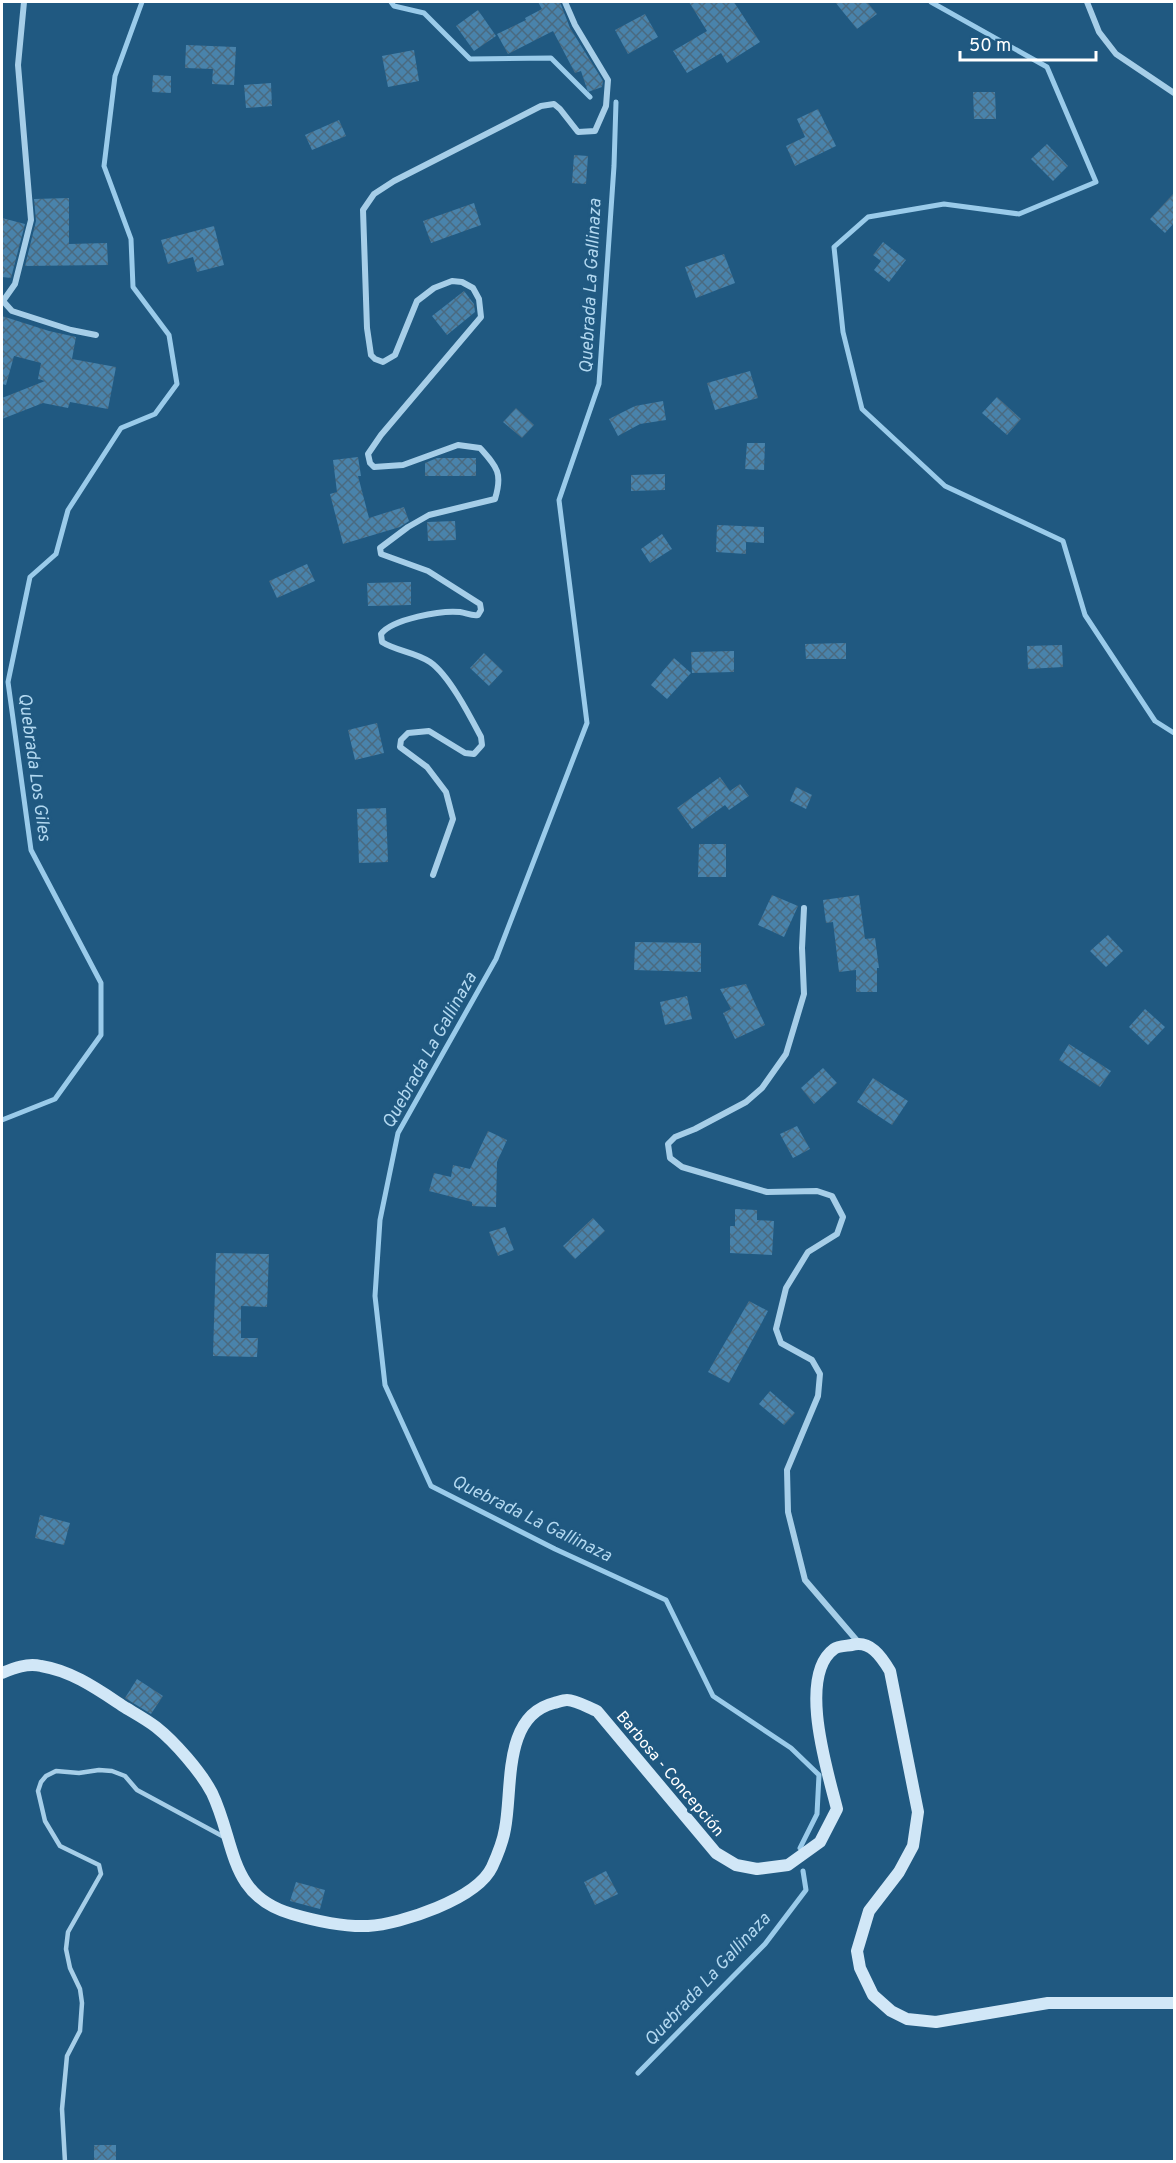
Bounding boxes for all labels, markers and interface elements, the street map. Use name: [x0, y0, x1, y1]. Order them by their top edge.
scale bar: [960, 24, 1096, 62]
text: 50 m: [969, 35, 1011, 58]
water label: Quebrada La Gallinaza: [575, 197, 608, 374]
water label: Quebrada Los Giles: [12, 692, 55, 844]
water label: Quebrada La Gallinaza: [378, 968, 483, 1133]
water label: Quebrada La Gallinaza: [448, 1471, 616, 1568]
street label: Barbosa - Concepción: [611, 1707, 728, 1841]
water label: Quebrada La Gallinaza: [640, 1908, 777, 2052]

